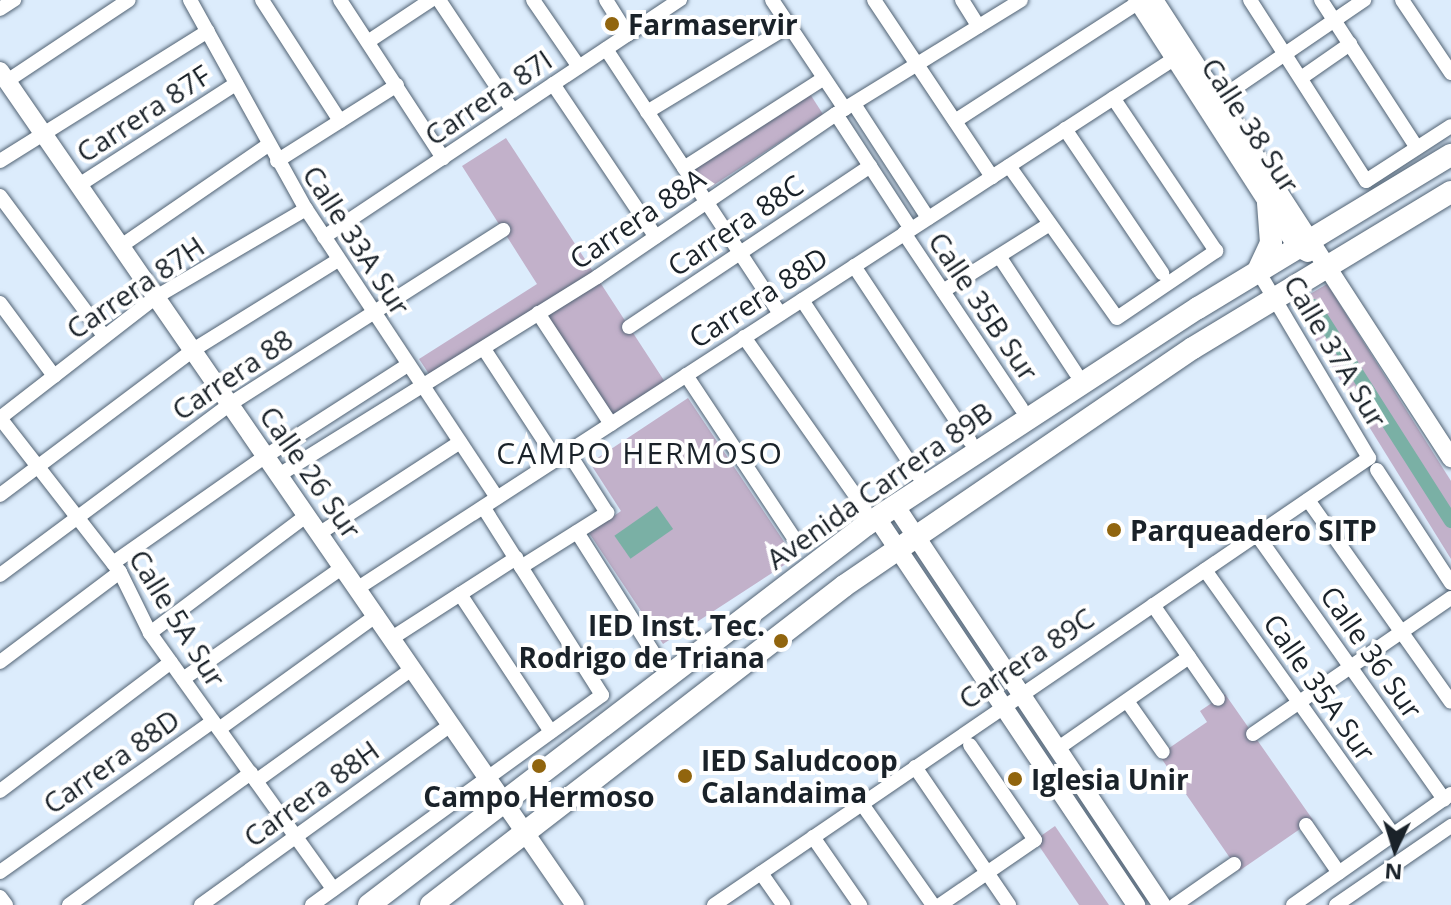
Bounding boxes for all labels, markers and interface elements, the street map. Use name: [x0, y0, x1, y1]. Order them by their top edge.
place label: Farmaservir: [628, 7, 798, 41]
marker: Farmaservir: [603, 15, 621, 33]
street label: Carrera 87I: [418, 42, 558, 152]
street label: Calle 38 Sur: [1195, 51, 1307, 199]
street label: Carrera 87F: [70, 57, 216, 169]
street label: Calle 33A Sur: [296, 159, 418, 321]
street label: Carrera 88A: [563, 161, 711, 275]
street label: Carrera 88C: [661, 168, 809, 282]
street label: Calle 35B Sur: [922, 225, 1046, 387]
street label: Carrera 87H: [60, 229, 210, 345]
street label: Carrera 88D: [682, 240, 834, 354]
street label: Calle 37A Sur: [1277, 269, 1395, 433]
street label: Carrera 88: [165, 321, 299, 427]
street label: Avenida Carrera 89B: [760, 394, 998, 576]
street label: Calle 26 Sur: [253, 399, 369, 545]
district label: CAMPO HERMOSO: [496, 435, 784, 471]
place label: Parqueadero SITP: [1130, 513, 1377, 547]
marker: Parqueadero SITP: [1105, 521, 1123, 539]
street label: Calle 5A Sur: [123, 543, 233, 693]
street label: Calle 36 Sur: [1314, 579, 1430, 725]
street label: Carrera 89C: [952, 601, 1100, 715]
street label: Calle 35A Sur: [1257, 607, 1383, 767]
place label: IED Inst. Tec. Rodrigo de Triana: [519, 608, 765, 674]
marker: IED Inst. Tec. Rodrigo de Triana: [772, 632, 790, 650]
street label: Carrera 88D: [36, 702, 186, 820]
street label: Carrera 88H: [237, 733, 385, 853]
place label: IED Saludcoop Calandaima: [701, 743, 898, 809]
marker: Campo Hermoso: [530, 757, 548, 775]
place label: Iglesia Unir: [1031, 762, 1189, 796]
marker: IED Saludcoop Calandaima: [676, 767, 694, 785]
marker: Iglesia Unir: [1006, 770, 1024, 788]
place label: Campo Hermoso: [423, 779, 655, 813]
north arrow: [1355, 809, 1435, 889]
text: N: [1383, 857, 1403, 889]

